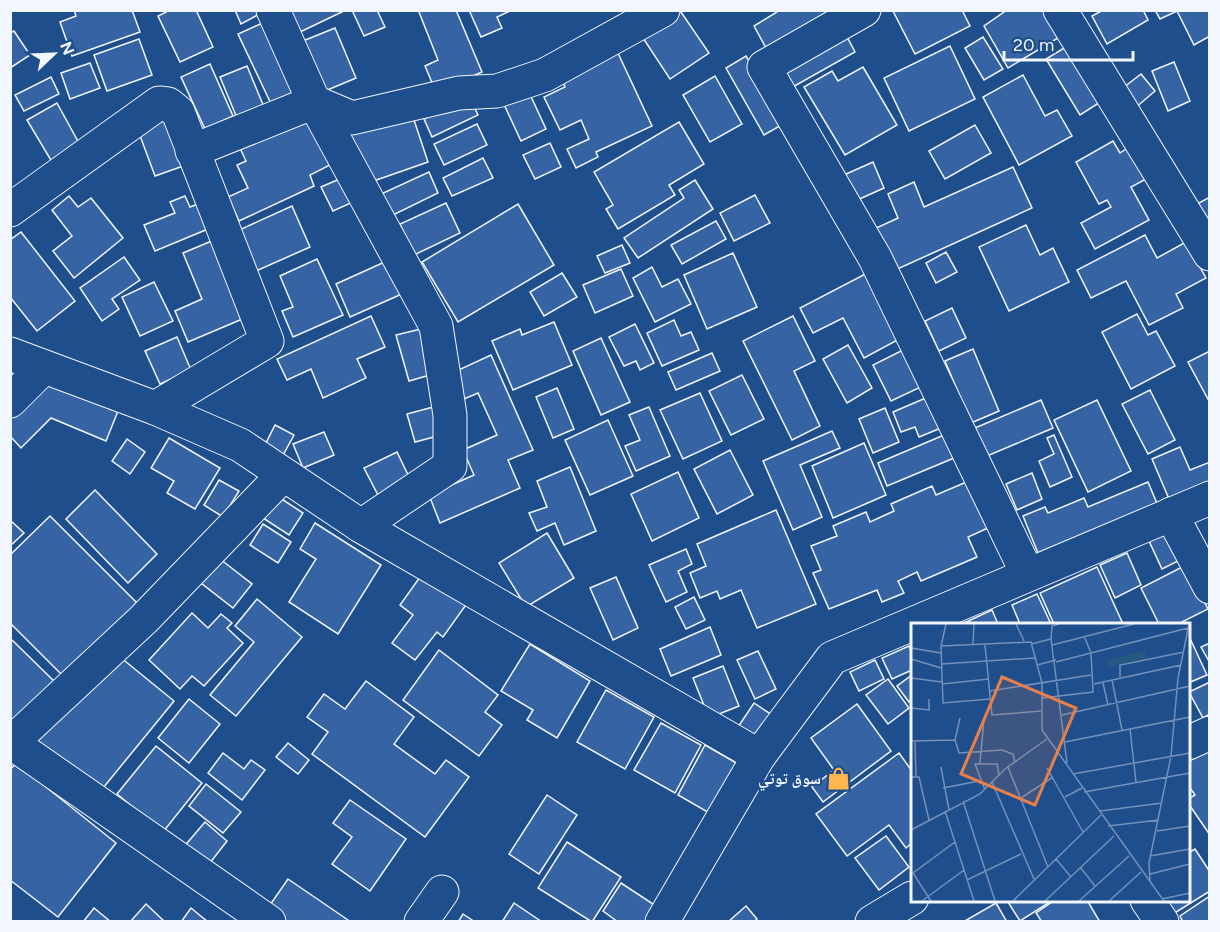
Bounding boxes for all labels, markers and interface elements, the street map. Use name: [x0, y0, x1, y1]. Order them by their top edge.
north arrow: [24, 24, 84, 84]
scale bar: [1004, 24, 1133, 62]
text: 20 m: [1013, 34, 1054, 56]
text: N: [56, 39, 79, 58]
inset map: [911, 623, 1190, 902]
shop icon: سوق توتي: [826, 765, 852, 791]
place label: سوق توتي: [758, 769, 821, 791]

